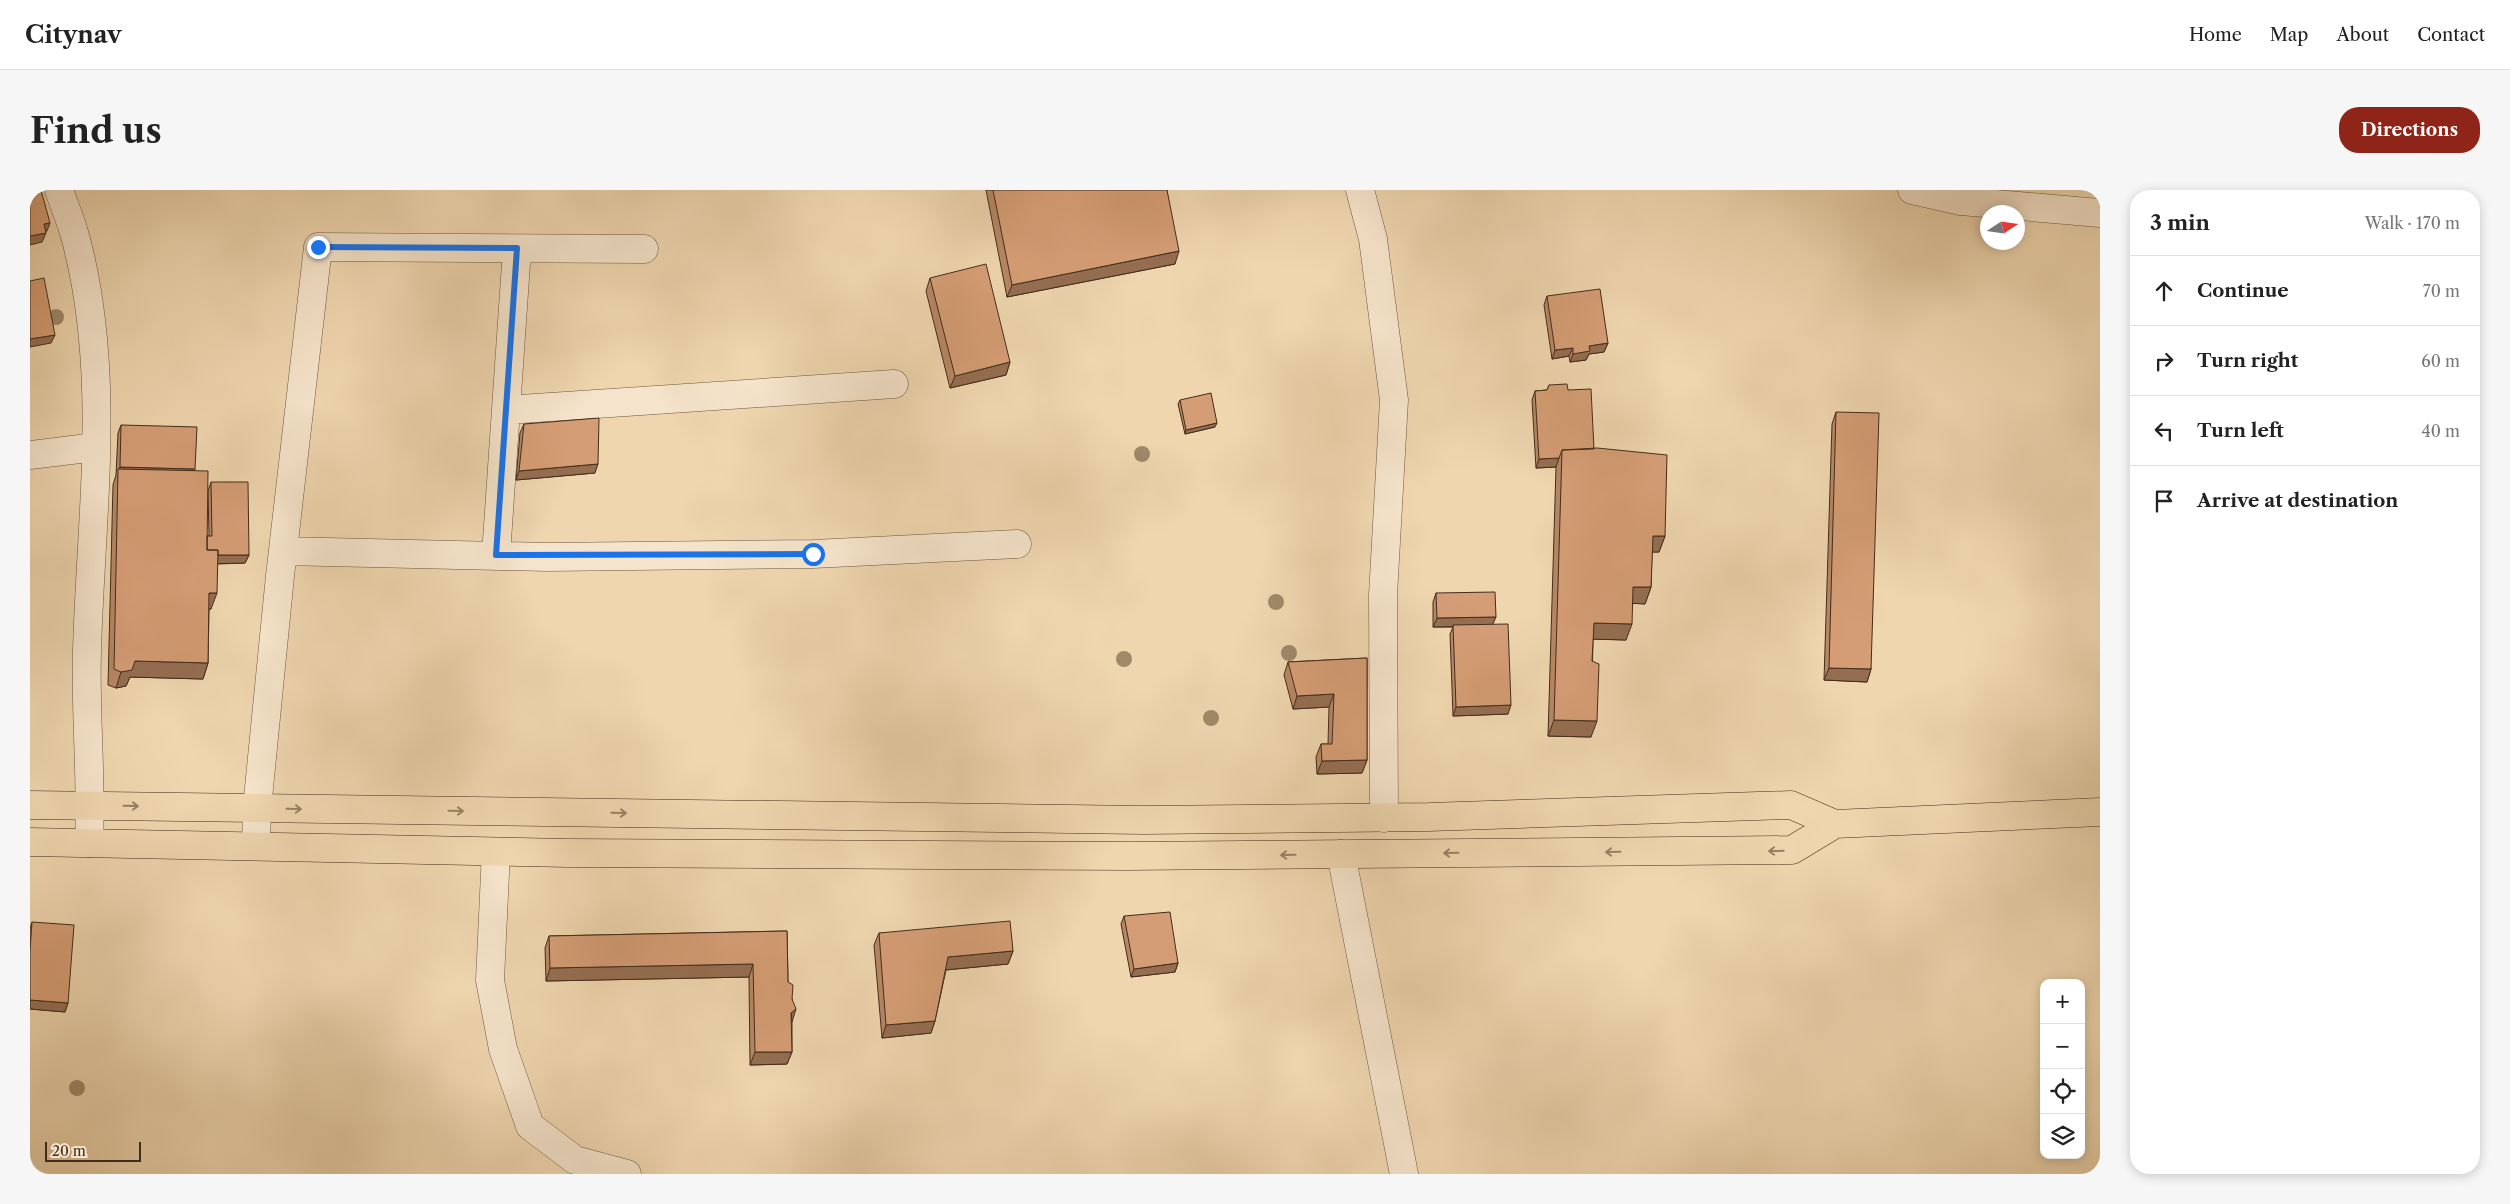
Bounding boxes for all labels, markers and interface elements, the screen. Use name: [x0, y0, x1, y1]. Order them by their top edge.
text: Citynav: [25, 20, 122, 49]
text: Home: [2189, 24, 2242, 46]
text: Map: [2270, 24, 2308, 46]
text: About: [2336, 24, 2389, 46]
text: Contact: [2417, 24, 2485, 46]
button: Directions: [2339, 107, 2480, 153]
text: Find us: [30, 109, 162, 152]
north arrow: [1980, 205, 2025, 250]
text: 3 min: [2150, 210, 2210, 235]
text: Walk · 170 m: [2365, 213, 2460, 233]
route end: [307, 236, 330, 259]
icon: ahead: [2150, 277, 2178, 305]
text: Continue: [2197, 279, 2289, 302]
text: 70 m: [2423, 281, 2460, 301]
icon: right: [2150, 347, 2178, 375]
text: Turn right: [2197, 349, 2298, 372]
text: 60 m: [2421, 351, 2460, 371]
icon: left: [2150, 417, 2178, 445]
text: Turn left: [2197, 419, 2284, 442]
text: 40 m: [2421, 421, 2460, 441]
icon: arrive: [2150, 487, 2178, 515]
text: Arrive at destination: [2197, 489, 2398, 512]
route start: [802, 543, 825, 566]
one-way arrow: [122, 801, 139, 811]
one-way arrow: [285, 804, 301, 814]
one-way arrow: [448, 806, 464, 815]
one-way arrow: [610, 808, 626, 818]
one-way arrow: [1768, 846, 1784, 855]
one-way arrow: [1606, 847, 1622, 857]
one-way arrow: [1443, 848, 1460, 858]
one-way arrow: [1281, 850, 1297, 860]
map controls: [2040, 979, 2085, 1159]
button: +: [2040, 979, 2085, 1024]
button: −: [2040, 1024, 2085, 1069]
button: locate: [2040, 1069, 2085, 1114]
button: layers: [2040, 1114, 2085, 1159]
scale bar: [45, 1139, 141, 1162]
text: 20 m: [52, 1142, 86, 1160]

